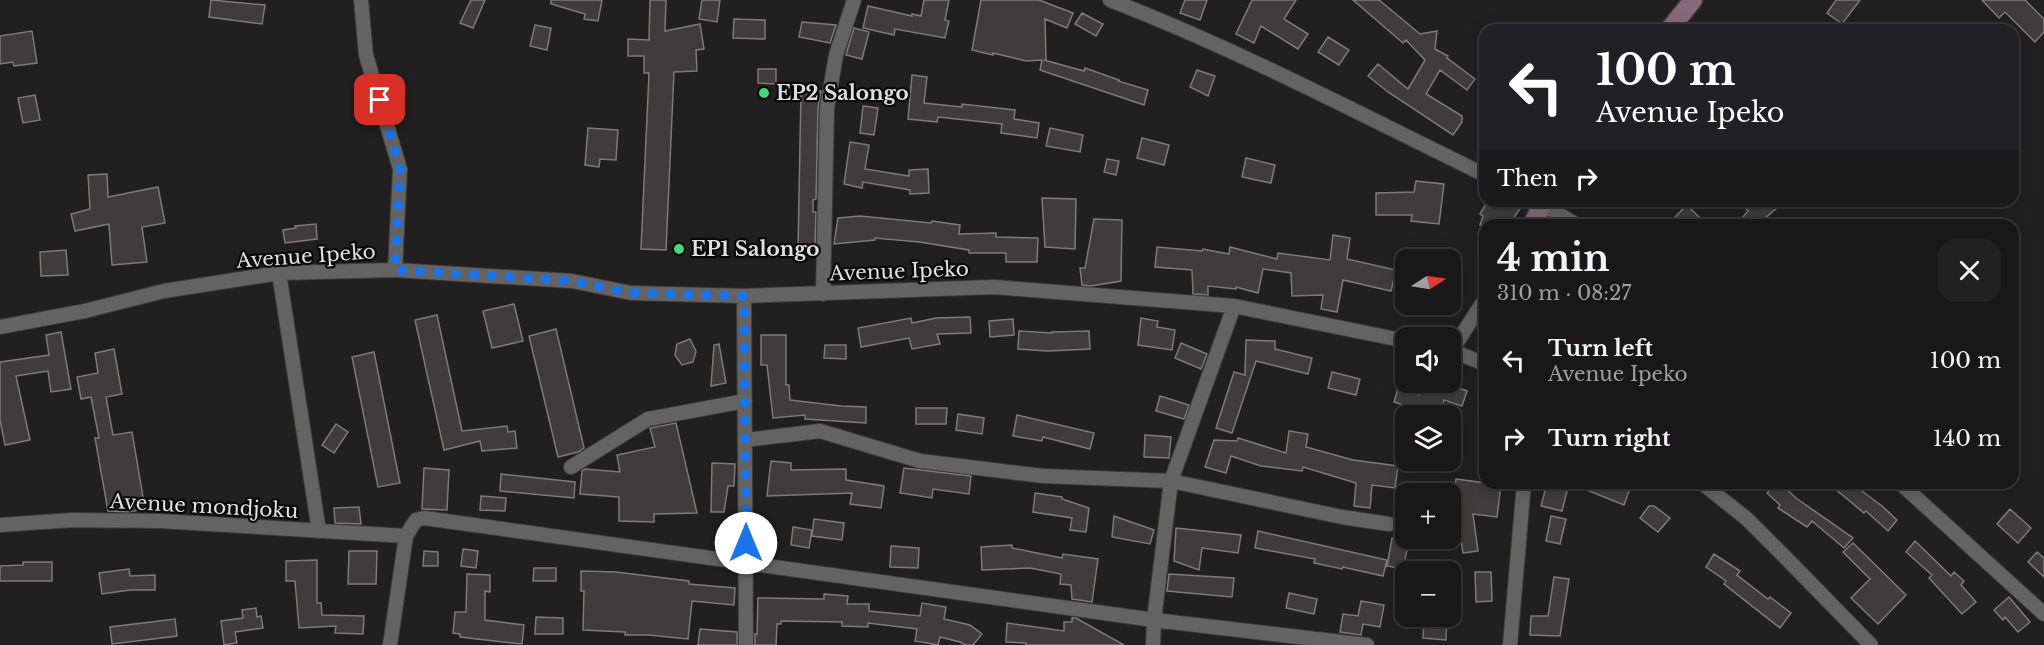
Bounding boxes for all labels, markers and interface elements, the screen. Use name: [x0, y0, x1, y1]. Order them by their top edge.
text: 100 m: [1596, 44, 1735, 96]
icon: left: [1497, 48, 1575, 126]
pin: [354, 74, 405, 125]
place label: EP2 Salongo: [776, 81, 909, 105]
icon: arrive: [363, 83, 396, 116]
marker: EP2 Salongo: [757, 86, 771, 100]
text: Avenue Ipeko: [1596, 96, 1784, 129]
icon: right: [1570, 162, 1603, 195]
text: Then: [1497, 165, 1558, 192]
text: 4 min: [1497, 236, 1609, 281]
place label: EP1 Salongo: [691, 237, 820, 261]
street label: Avenue Ipeko: [235, 239, 376, 273]
button: close: [1938, 239, 2001, 302]
marker: EP1 Salongo: [672, 242, 686, 256]
north arrow: [1395, 249, 1461, 315]
map controls: [1395, 249, 1461, 627]
street label: Avenue Ipeko: [828, 257, 969, 285]
text: 310 m · 08:27: [1497, 281, 1631, 305]
button: sound: [1395, 327, 1461, 393]
text: Turn left: [1548, 335, 1653, 362]
icon: left: [1497, 344, 1530, 377]
text: 100 m: [1930, 347, 2001, 374]
text: Avenue Ipeko: [1548, 362, 1688, 386]
button: layers: [1395, 405, 1461, 471]
icon: right: [1497, 422, 1530, 455]
text: Turn right: [1548, 425, 1670, 452]
text: 140 m: [1933, 425, 2001, 452]
button: +: [1395, 483, 1461, 549]
street label: Avenue mondjoku: [108, 489, 299, 523]
position arrow: [714, 511, 778, 575]
button: −: [1395, 561, 1461, 627]

